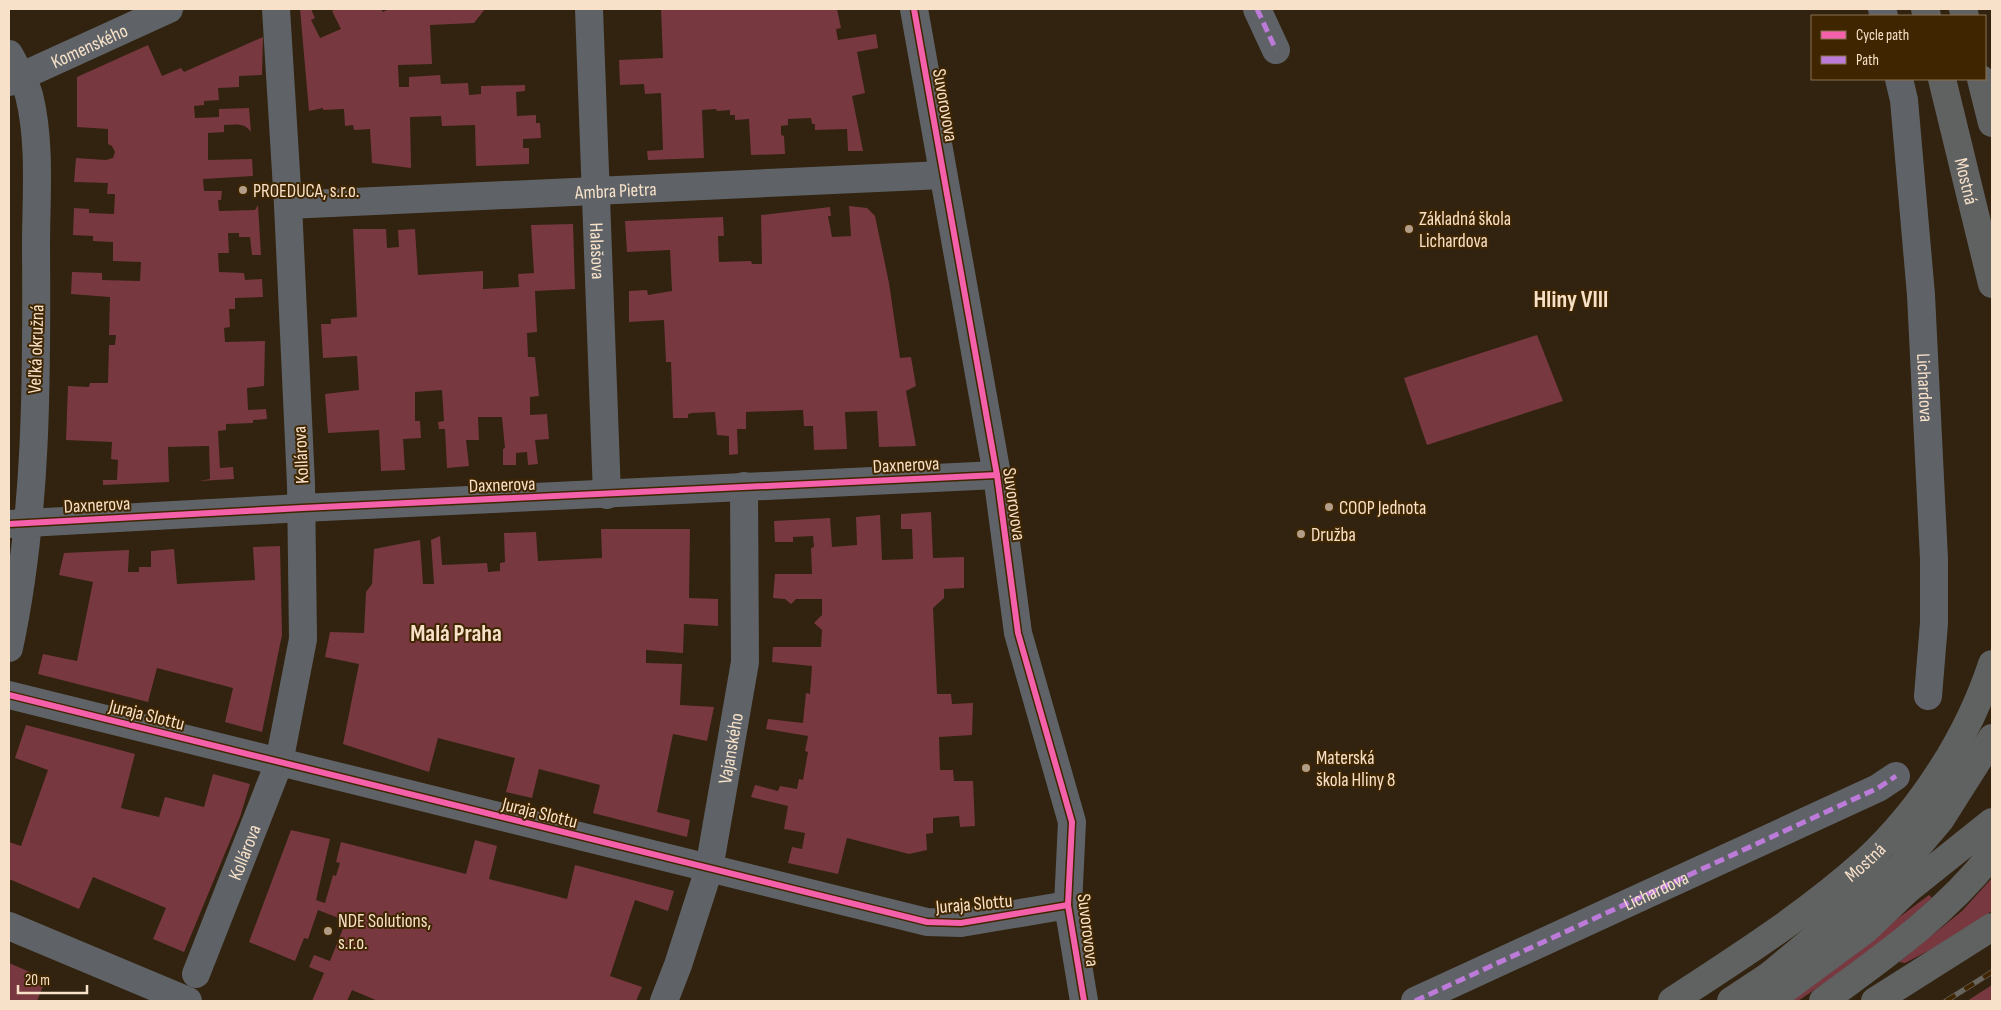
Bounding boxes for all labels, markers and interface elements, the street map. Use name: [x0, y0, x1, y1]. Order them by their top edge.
legend: [1811, 15, 1986, 80]
street label: Komenského: [48, 19, 132, 74]
text: Cycle path: [1856, 26, 1909, 45]
text: Path: [1856, 51, 1879, 70]
street label: Suvorovova: [927, 67, 962, 143]
street label: Mostná: [1949, 156, 1982, 207]
street label: Ambra Pietra: [573, 178, 657, 205]
place label: PROEDUCA, s.r.o.: [253, 180, 359, 203]
marker: PROEDUCA, s.r.o.: [237, 184, 249, 196]
place label: Základná škola Lichardova: [1419, 208, 1511, 253]
street label: Halašova: [584, 222, 609, 280]
marker: Základná škola Lichardova: [1403, 223, 1415, 235]
district label: Hliny VIII: [1534, 285, 1608, 314]
street label: Veľká okružná: [23, 304, 50, 394]
street label: Lichardova: [1911, 353, 1937, 423]
street label: Kollárova: [289, 425, 314, 484]
street label: Daxnerova: [872, 452, 940, 479]
street label: Suvorovova: [997, 466, 1030, 542]
street label: Daxnerova: [468, 473, 536, 498]
street label: Daxnerova: [63, 492, 131, 519]
place label: COOP Jednota: [1339, 497, 1426, 520]
marker: COOP Jednota: [1323, 501, 1335, 513]
place label: Družba: [1311, 524, 1356, 547]
marker: Družba: [1295, 528, 1307, 540]
district label: Malá Praha: [410, 619, 502, 648]
street label: Juraja Slottu: [105, 695, 187, 736]
street label: Vajanského: [714, 711, 749, 786]
place label: Materská škola Hliny 8: [1316, 747, 1395, 792]
marker: Materská škola Hliny 8: [1300, 762, 1312, 774]
street label: Juraja Slottu: [498, 793, 580, 834]
street label: Kollárova: [224, 822, 267, 884]
street label: Mostná: [1841, 839, 1891, 887]
street label: Lichardova: [1620, 867, 1692, 916]
street label: Juraja Slottu: [934, 890, 1014, 919]
street label: Suvorovova: [1072, 892, 1103, 968]
place label: NDE Solutions, s.r.o.: [338, 910, 431, 955]
marker: NDE Solutions, s.r.o.: [322, 925, 334, 937]
scale bar: [18, 962, 86, 994]
text: 20 m: [25, 971, 50, 990]

